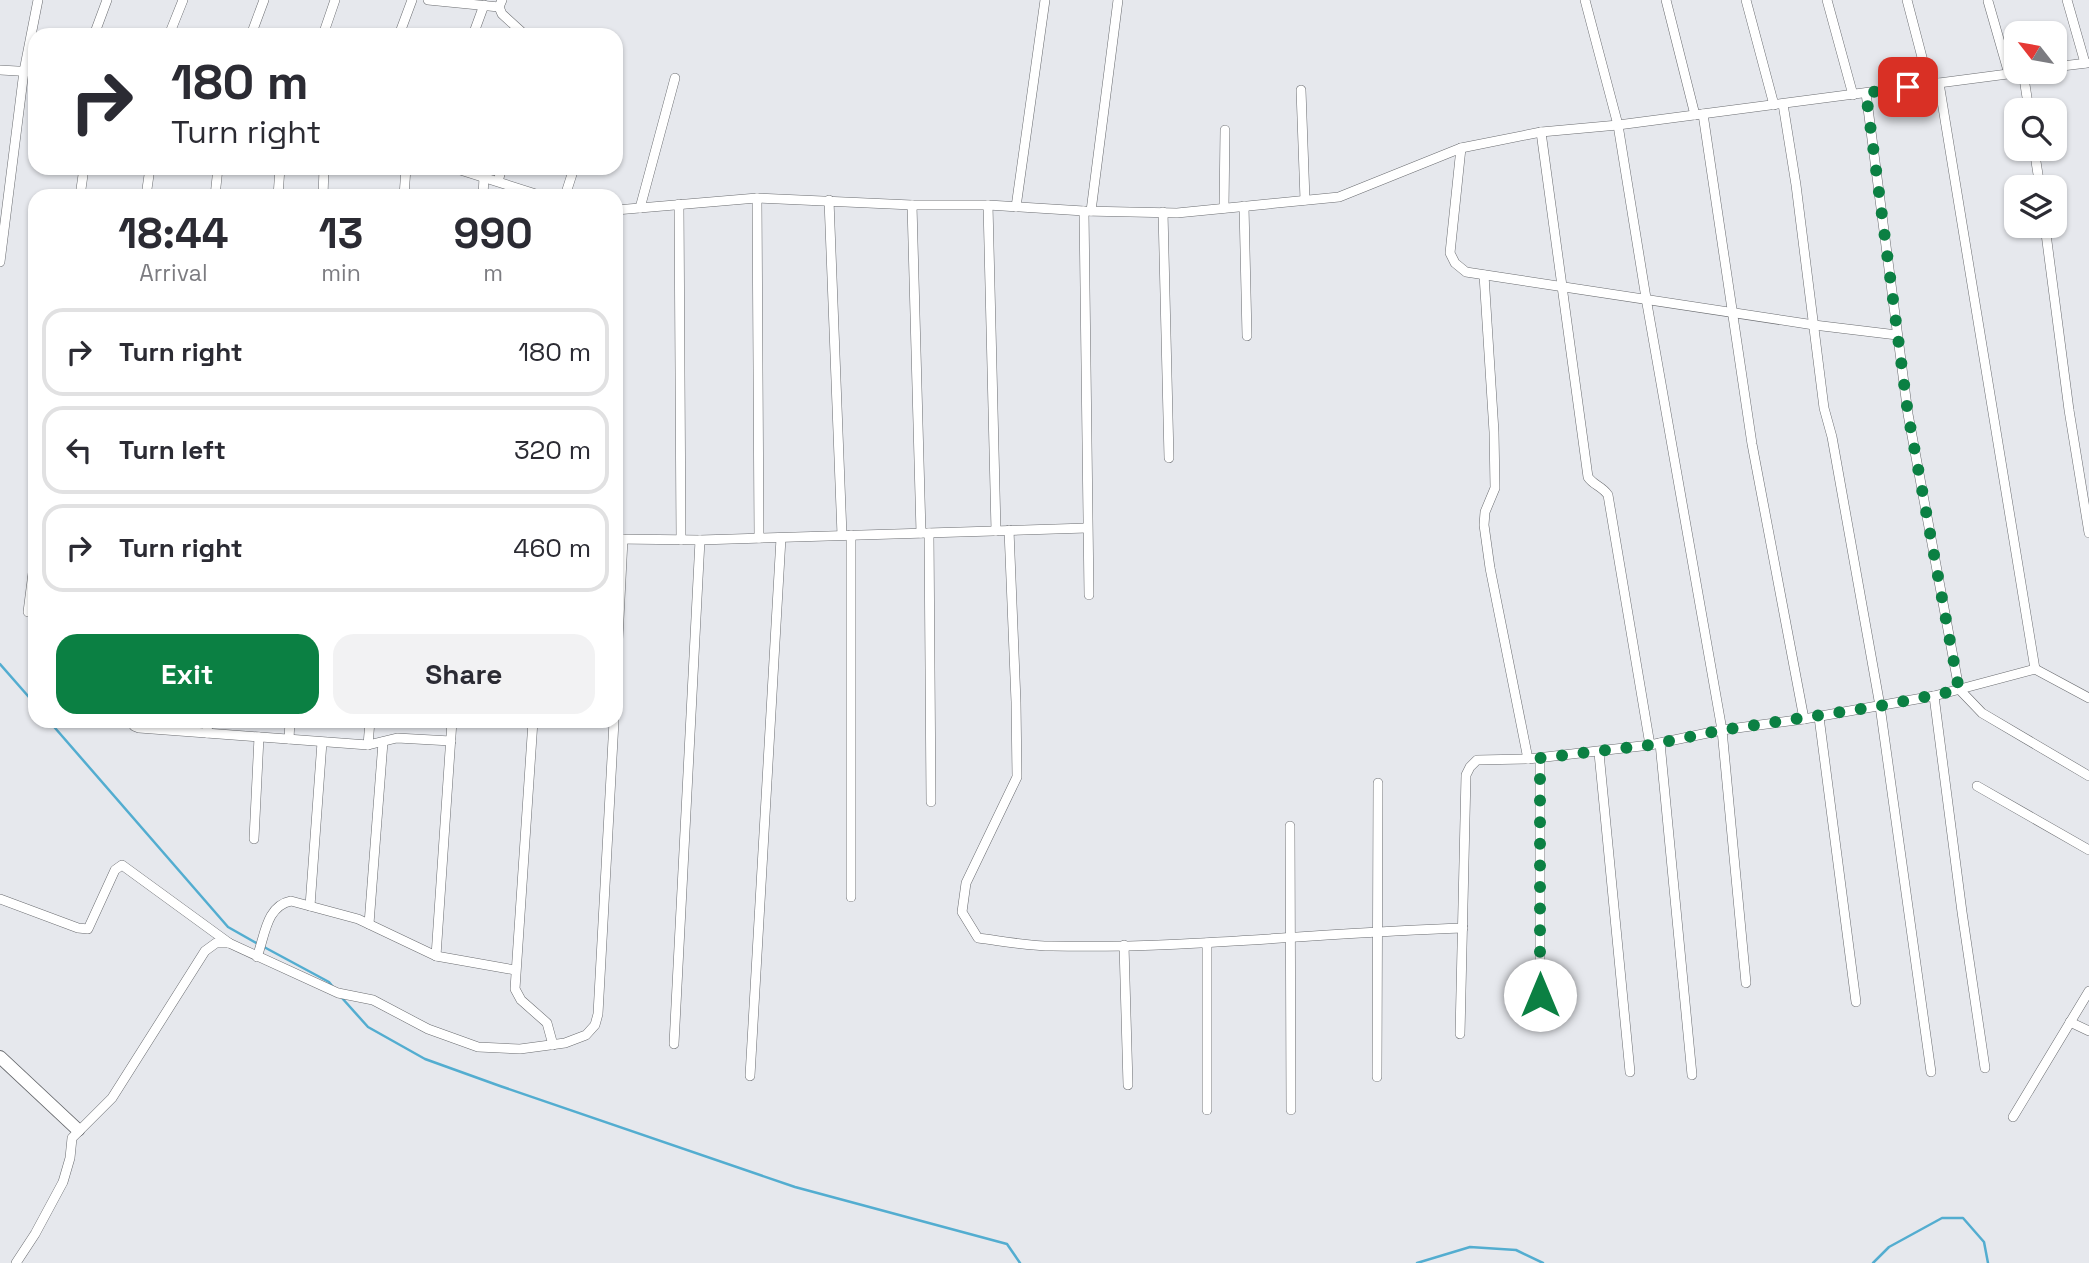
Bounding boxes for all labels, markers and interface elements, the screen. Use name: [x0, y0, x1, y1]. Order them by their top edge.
north arrow: [2004, 21, 2067, 84]
map controls: [2004, 21, 2067, 238]
text: 180 m: [171, 51, 309, 113]
icon: right: [56, 56, 147, 147]
pin: [1878, 57, 1938, 117]
icon: arrive: [1889, 68, 1927, 106]
button: search: [2004, 98, 2067, 161]
text: Turn right: [171, 112, 321, 152]
button: layers: [2004, 175, 2067, 238]
text: 18:44: [118, 207, 228, 260]
text: 13: [319, 207, 363, 260]
text: 990: [454, 207, 533, 260]
text: Arrival: [139, 258, 208, 288]
text: min: [321, 258, 361, 288]
text: m: [483, 258, 503, 288]
icon: right: [60, 333, 98, 371]
text: Turn right: [119, 335, 243, 369]
text: 180 m: [518, 335, 591, 369]
icon: left: [60, 431, 98, 469]
text: Turn left: [119, 433, 226, 467]
text: 320 m: [514, 433, 591, 467]
icon: right: [60, 529, 98, 567]
text: Turn right: [119, 531, 243, 565]
text: 460 m: [513, 531, 591, 565]
button: Exit: [56, 634, 319, 714]
button: Share: [333, 634, 595, 714]
position arrow: [1503, 958, 1577, 1032]

